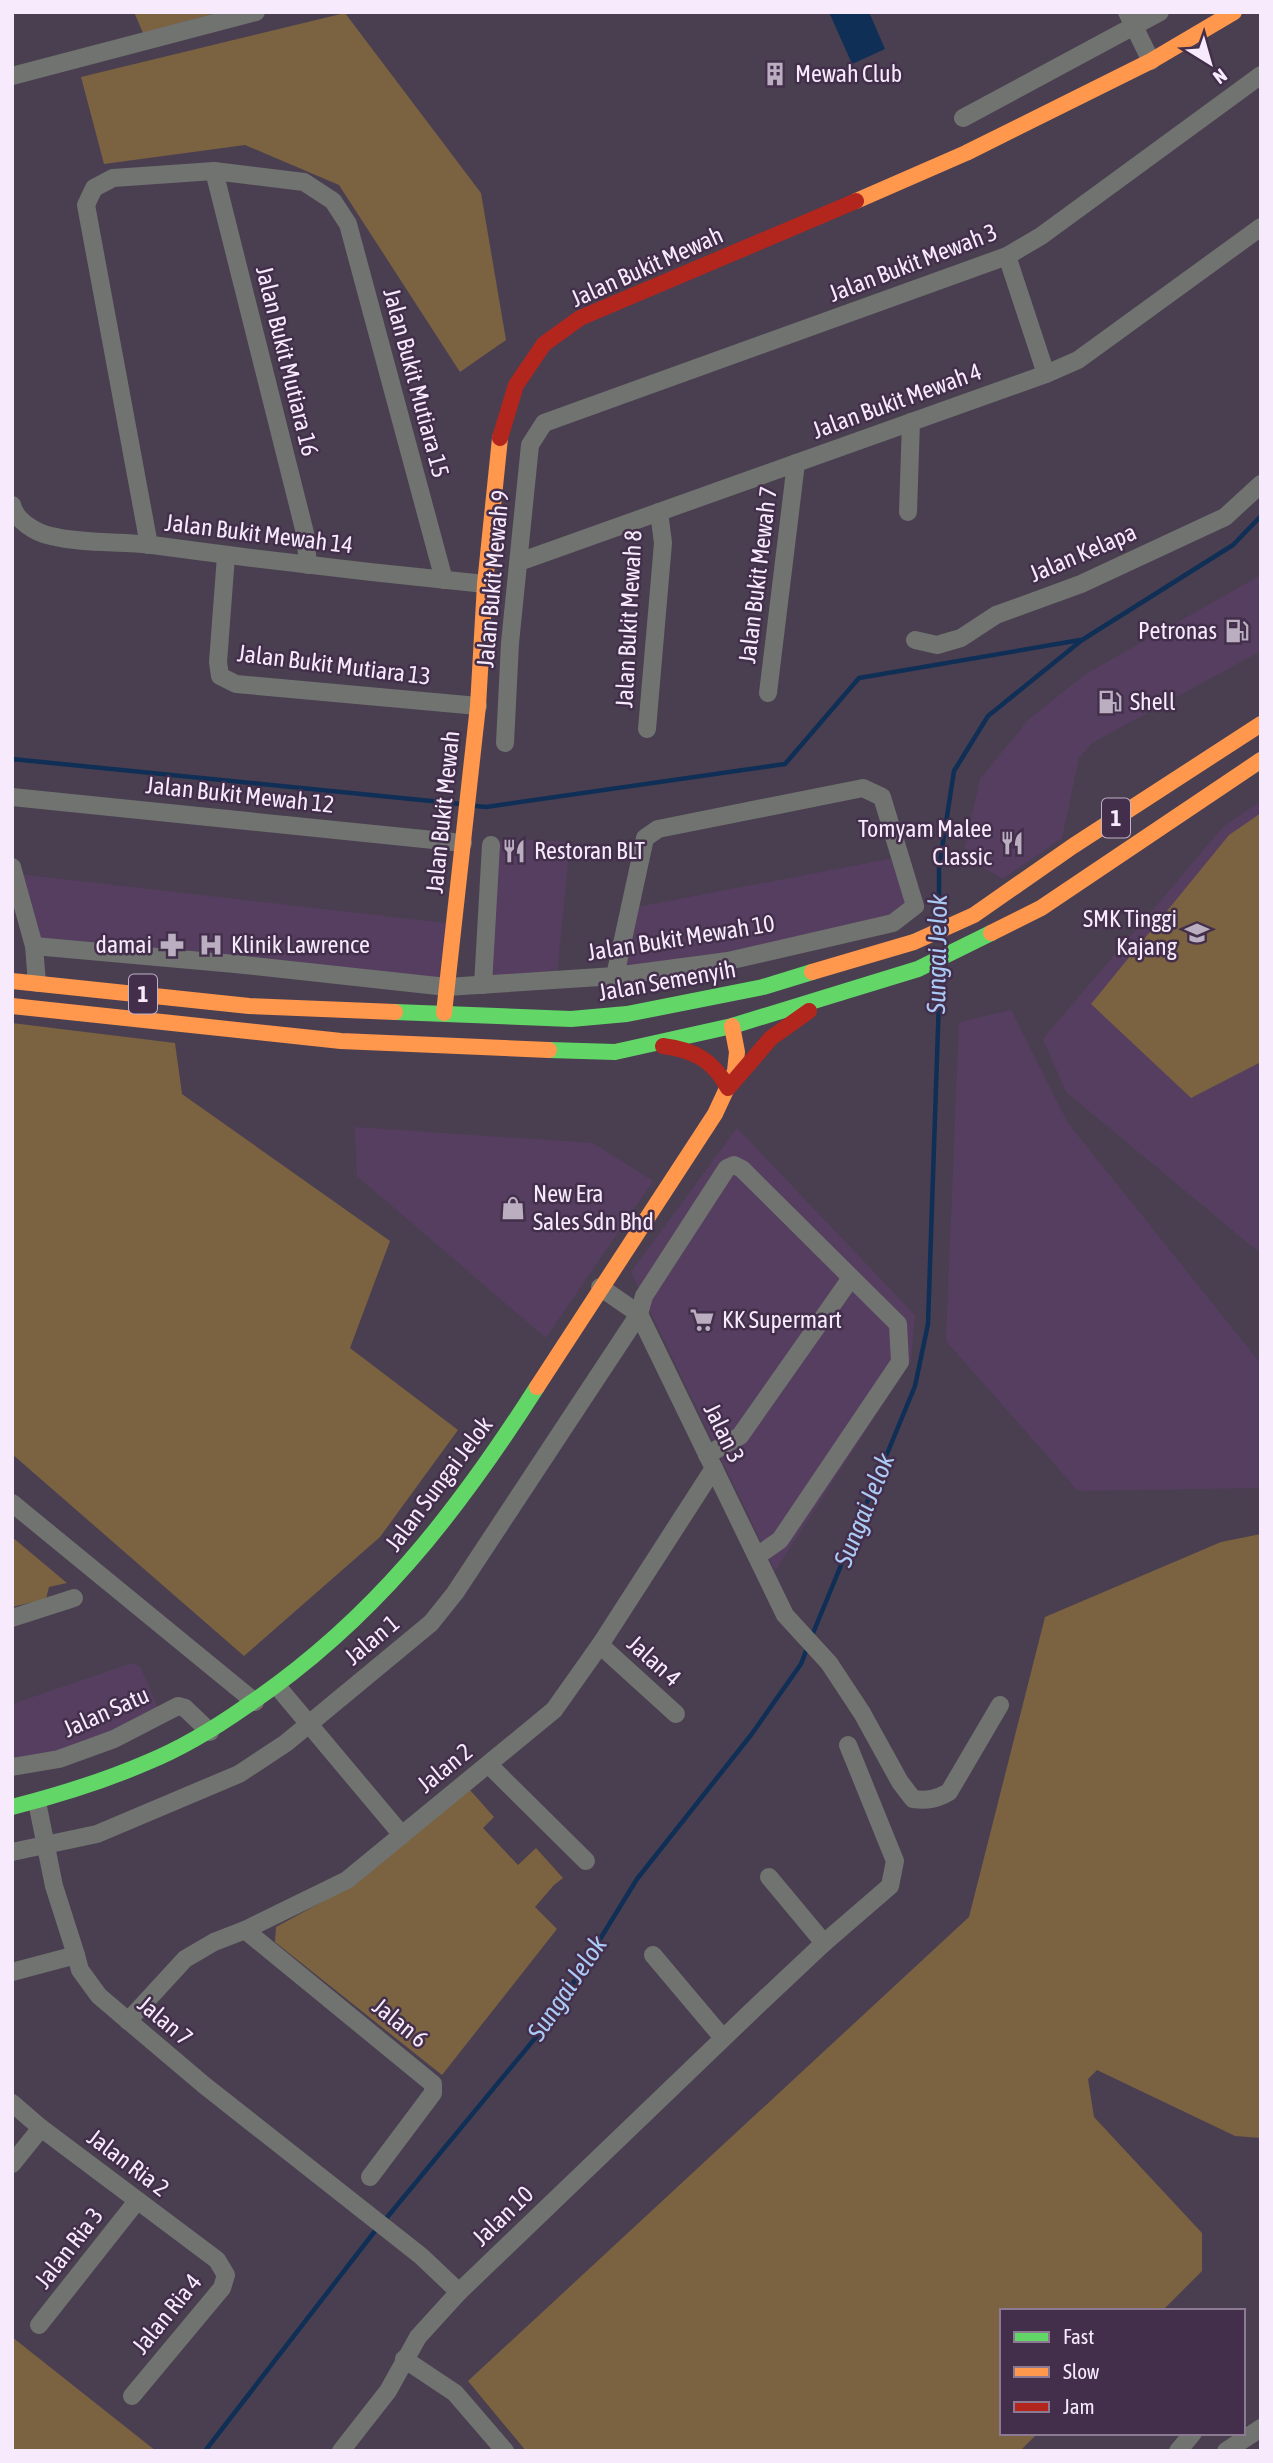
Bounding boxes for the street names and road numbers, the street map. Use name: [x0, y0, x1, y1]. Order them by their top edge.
street label: Jalan Bukit Mewah 3: [825, 218, 1001, 307]
street label: Jalan Bukit Mewah: [567, 221, 727, 312]
street label: Jalan Bukit Mutiara 16: [251, 263, 324, 459]
street label: Jalan Bukit Mutiara 15: [378, 285, 455, 480]
street label: Jalan Bukit Mewah 4: [809, 357, 985, 444]
street label: Jalan Bukit Mewah 7: [733, 485, 782, 665]
street label: Jalan Bukit Mewah 9: [471, 489, 514, 669]
street label: Jalan Bukit Mewah 14: [163, 509, 355, 558]
street label: Jalan Kelapa: [1025, 518, 1140, 587]
street label: Jalan Bukit Mewah 8: [610, 529, 647, 709]
street label: Jalan Bukit Mutiara 13: [236, 639, 432, 690]
street label: Jalan Bukit Mewah: [421, 729, 464, 895]
street label: Jalan Bukit Mewah 12: [145, 771, 336, 818]
road number: 1: [1102, 798, 1130, 838]
street label: Jalan Bukit Mewah 10: [585, 909, 777, 966]
street label: Jalan Semenyih: [596, 955, 738, 1006]
road number: 1: [129, 974, 157, 1014]
street label: Jalan 3: [699, 1399, 750, 1467]
street label: Jalan Sungai Jelok: [379, 1411, 498, 1556]
street label: Jalan 1: [339, 1609, 404, 1670]
street label: Jalan 4: [622, 1630, 687, 1692]
street label: Jalan Satu: [59, 1681, 153, 1742]
street label: Jalan 2: [412, 1737, 477, 1798]
street label: Jalan 7: [133, 1990, 198, 2051]
street label: Jalan 6: [368, 1992, 433, 2053]
street label: Jalan Ria 2: [82, 2123, 174, 2202]
street label: Jalan 10: [467, 2180, 539, 2251]
street label: Jalan Ria 3: [29, 2202, 108, 2293]
street label: Jalan Ria 4: [126, 2268, 207, 2359]

